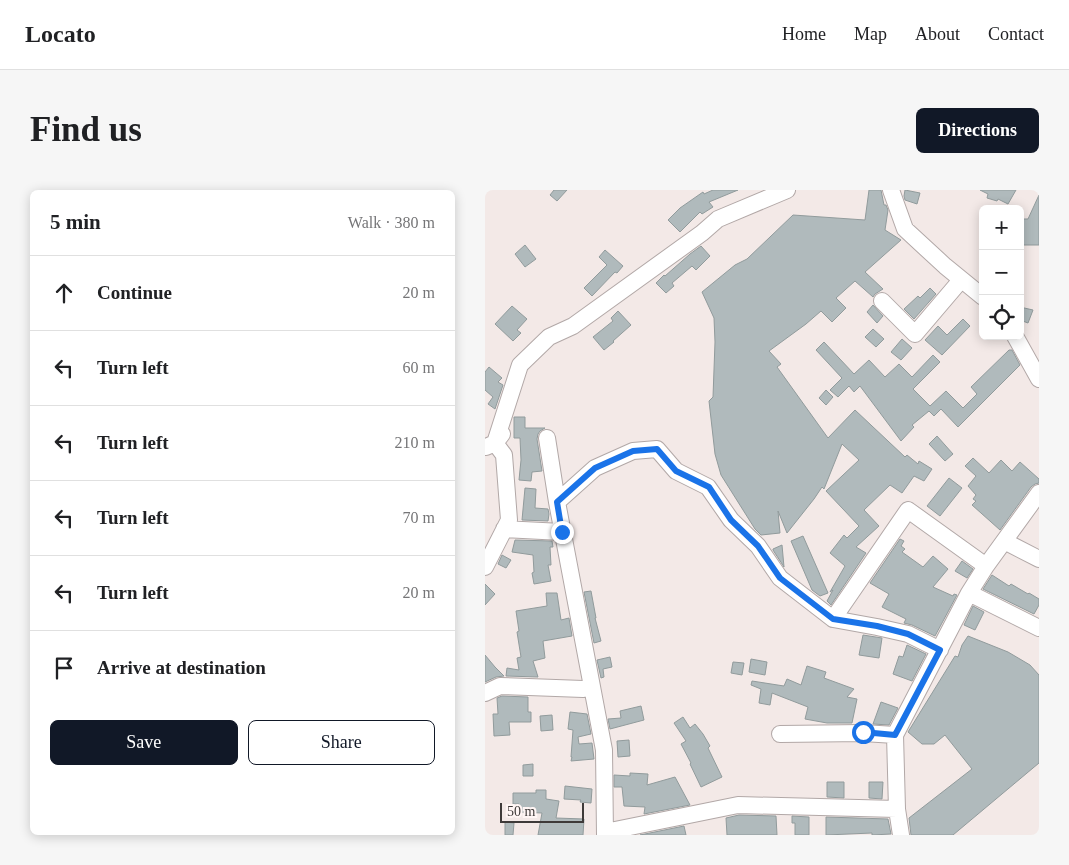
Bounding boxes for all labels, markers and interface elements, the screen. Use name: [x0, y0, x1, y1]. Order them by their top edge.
text: Locato: [25, 21, 96, 47]
text: Home: [782, 24, 826, 44]
text: Map: [854, 24, 887, 44]
text: About: [915, 24, 960, 44]
text: Contact: [988, 24, 1044, 44]
button: Directions: [916, 108, 1039, 153]
text: Find us: [30, 110, 142, 149]
map controls: [979, 205, 1024, 340]
button: +: [979, 205, 1024, 250]
text: 5 min: [50, 210, 101, 234]
text: Walk · 380 m: [348, 214, 435, 231]
button: −: [979, 250, 1024, 295]
icon: ahead: [50, 279, 78, 307]
text: Continue: [97, 282, 172, 303]
text: 20 m: [403, 284, 435, 301]
button: locate: [979, 295, 1024, 340]
icon: left: [50, 354, 78, 382]
text: Turn left: [97, 357, 169, 378]
text: 60 m: [403, 359, 435, 376]
icon: left: [50, 429, 78, 457]
text: Turn left: [97, 432, 169, 453]
text: 210 m: [395, 434, 435, 451]
icon: left: [50, 504, 78, 532]
text: Turn left: [97, 507, 169, 528]
text: 70 m: [403, 509, 435, 526]
route end: [551, 521, 574, 544]
icon: left: [50, 579, 78, 607]
text: Turn left: [97, 582, 169, 603]
text: 20 m: [403, 584, 435, 601]
icon: arrive: [50, 654, 78, 682]
text: Arrive at destination: [97, 657, 266, 678]
button: Save: [50, 720, 238, 765]
button: Share: [248, 720, 435, 765]
route start: [852, 721, 875, 744]
scale bar: [500, 800, 584, 823]
text: 50 m: [507, 804, 535, 819]

